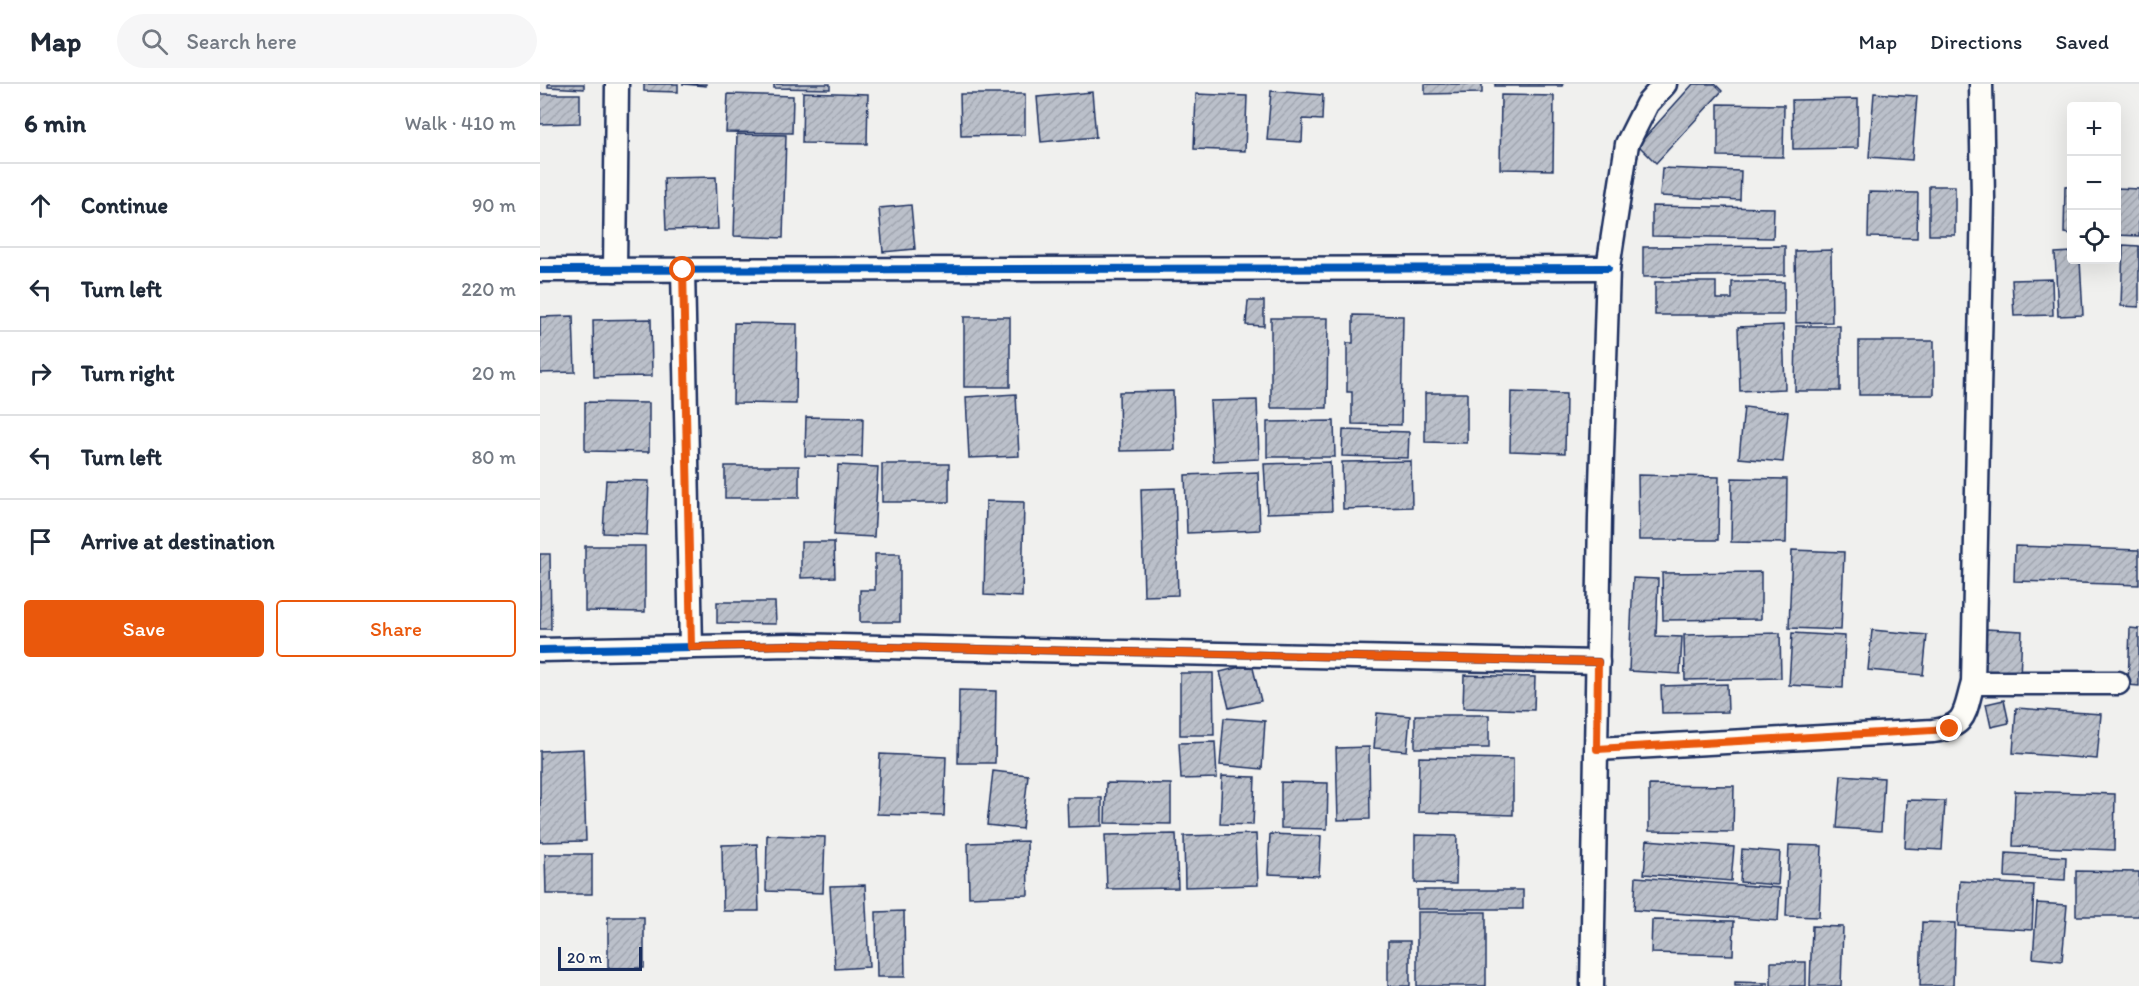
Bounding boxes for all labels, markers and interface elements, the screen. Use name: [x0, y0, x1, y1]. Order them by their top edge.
search box: [117, 14, 537, 68]
text: Map: [30, 24, 81, 58]
icon: search: [138, 25, 171, 58]
text: Search here: [186, 28, 297, 55]
text: Map: [1859, 29, 1897, 54]
text: Directions: [1930, 29, 2022, 54]
text: Saved: [2055, 29, 2109, 54]
map controls: [2067, 102, 2121, 264]
button: +: [2067, 102, 2121, 156]
text: 6 min: [24, 107, 86, 139]
text: Walk · 410 m: [405, 111, 516, 135]
button: −: [2067, 156, 2121, 210]
icon: ahead: [24, 189, 57, 222]
text: Continue: [81, 192, 168, 219]
text: 90 m: [472, 193, 516, 217]
button: locate: [2067, 210, 2121, 264]
route start: [669, 256, 695, 282]
icon: left: [24, 273, 57, 306]
text: Turn left: [81, 276, 162, 303]
text: 220 m: [461, 277, 516, 301]
icon: right: [24, 357, 57, 390]
text: Turn right: [81, 360, 175, 387]
text: 20 m: [472, 361, 516, 385]
icon: left: [24, 441, 57, 474]
text: Turn left: [81, 444, 162, 471]
text: 80 m: [471, 445, 516, 469]
icon: arrive: [24, 525, 57, 558]
text: Arrive at destination: [81, 528, 275, 555]
button: Save: [24, 600, 264, 657]
button: Share: [276, 600, 516, 657]
route end: [1936, 715, 1962, 741]
scale bar: [558, 944, 642, 972]
text: 20 m: [567, 948, 602, 967]

